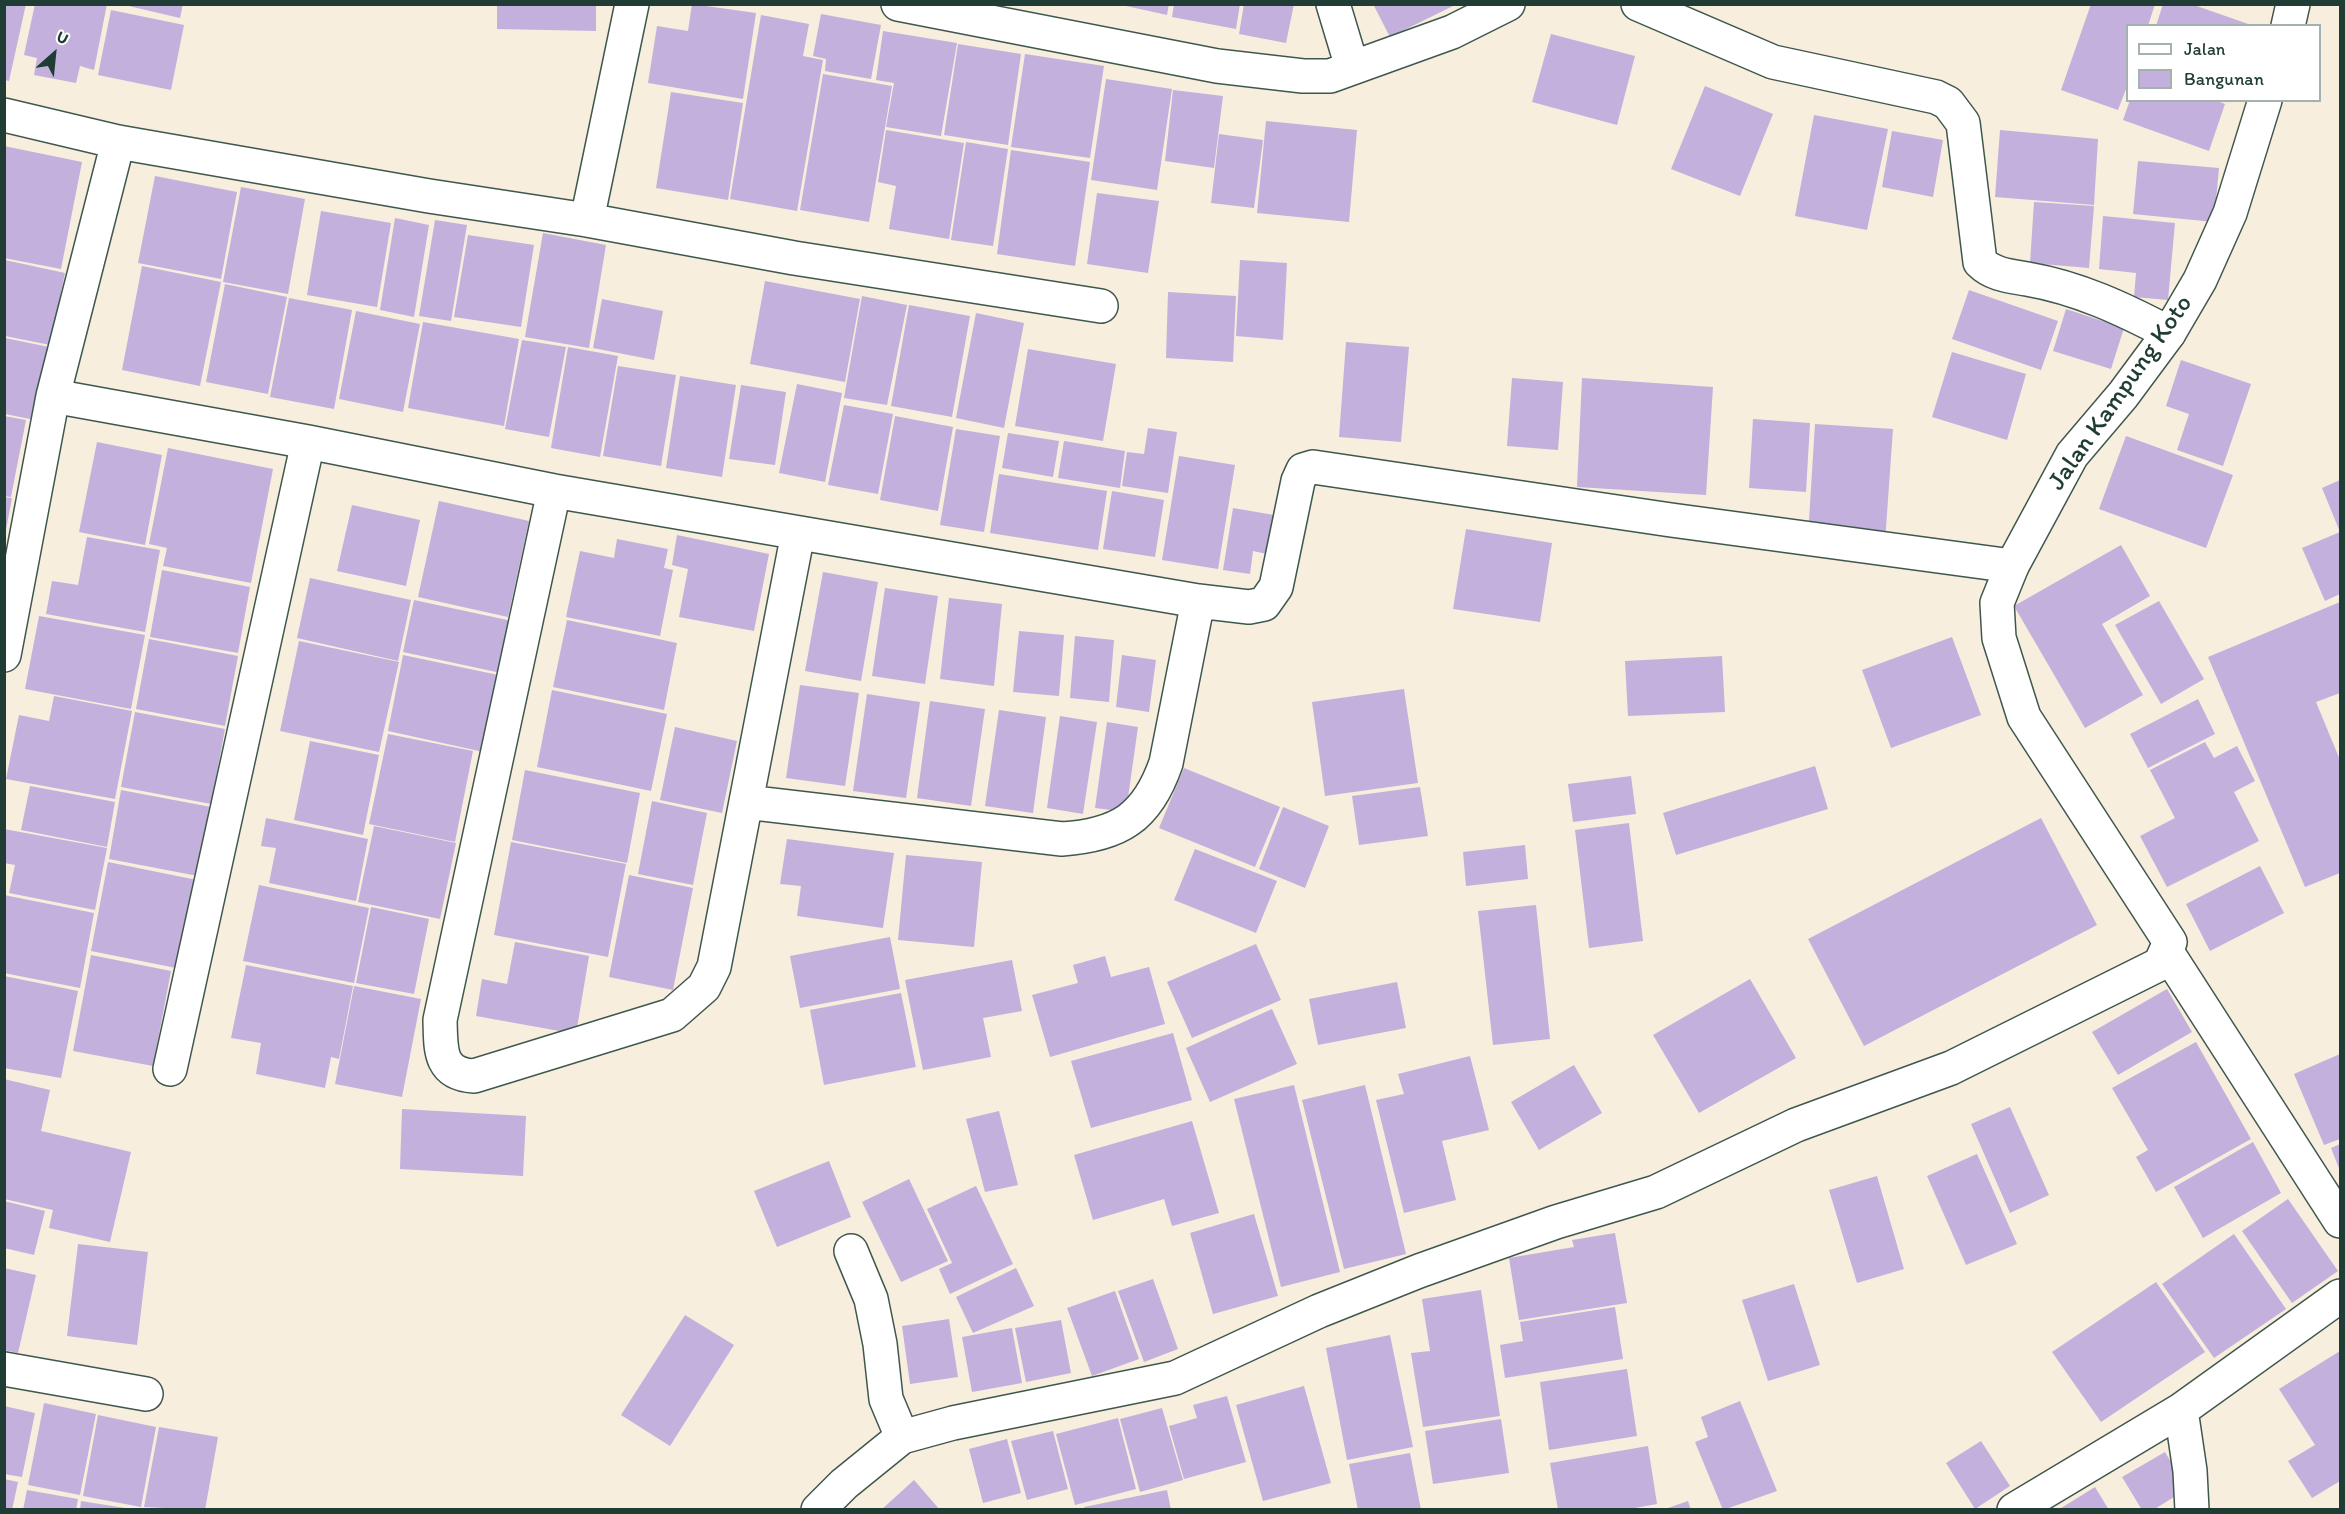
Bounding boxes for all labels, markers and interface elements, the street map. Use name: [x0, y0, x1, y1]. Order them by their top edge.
north arrow: [24, 24, 84, 84]
legend: [2126, 24, 2321, 102]
text: U: [53, 27, 71, 48]
text: Jalan: [2184, 38, 2225, 60]
text: Bangunan: [2184, 68, 2264, 90]
street label: Jalan Kampung Koto: [2042, 289, 2200, 497]

